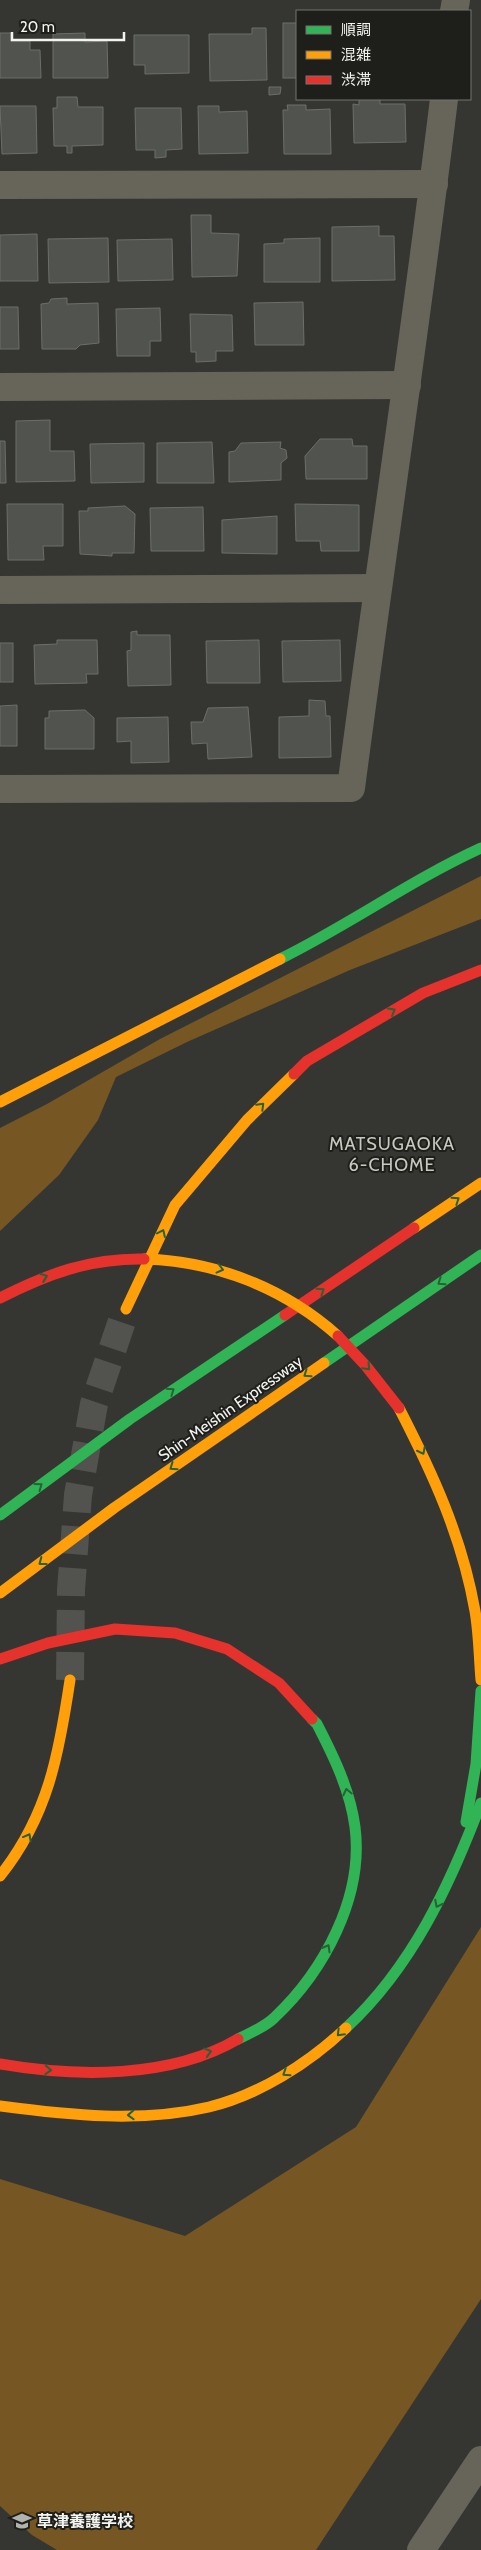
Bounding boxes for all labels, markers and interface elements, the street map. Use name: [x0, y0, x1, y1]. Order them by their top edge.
scale bar: [12, 10, 125, 42]
legend: [296, 10, 471, 100]
text: 20 m: [20, 18, 55, 36]
text: 順調: [341, 21, 371, 39]
text: 混雑: [341, 46, 371, 64]
text: 渋滞: [341, 71, 371, 89]
one-way arrow: [387, 1008, 396, 1018]
one-way arrow: [256, 1103, 265, 1112]
district label: MATSUGAOKA 6-CHOME: [329, 1133, 455, 1176]
one-way arrow: [450, 1197, 459, 1206]
one-way arrow: [156, 1229, 166, 1238]
one-way arrow: [215, 1263, 224, 1274]
one-way arrow: [39, 1273, 47, 1283]
one-way arrow: [437, 1276, 446, 1285]
one-way arrow: [315, 1288, 325, 1297]
street label: Shin-Meishin Expressway: [155, 1352, 306, 1465]
one-way arrow: [361, 1361, 370, 1370]
one-way arrow: [303, 1368, 313, 1377]
one-way arrow: [166, 1388, 175, 1397]
one-way arrow: [416, 1446, 426, 1455]
one-way arrow: [170, 1461, 179, 1470]
one-way arrow: [33, 1483, 43, 1492]
one-way arrow: [38, 1556, 48, 1565]
one-way arrow: [342, 1787, 353, 1796]
one-way arrow: [22, 1833, 32, 1842]
one-way arrow: [434, 1899, 444, 1908]
one-way arrow: [321, 1945, 331, 1954]
one-way arrow: [337, 2027, 346, 2036]
one-way arrow: [204, 2048, 212, 2058]
one-way arrow: [45, 2065, 53, 2076]
one-way arrow: [282, 2067, 291, 2076]
one-way arrow: [127, 2110, 135, 2121]
school or university icon: 草津養護学校: [11, 2510, 33, 2532]
place label: 草津養護学校: [37, 2512, 133, 2531]

